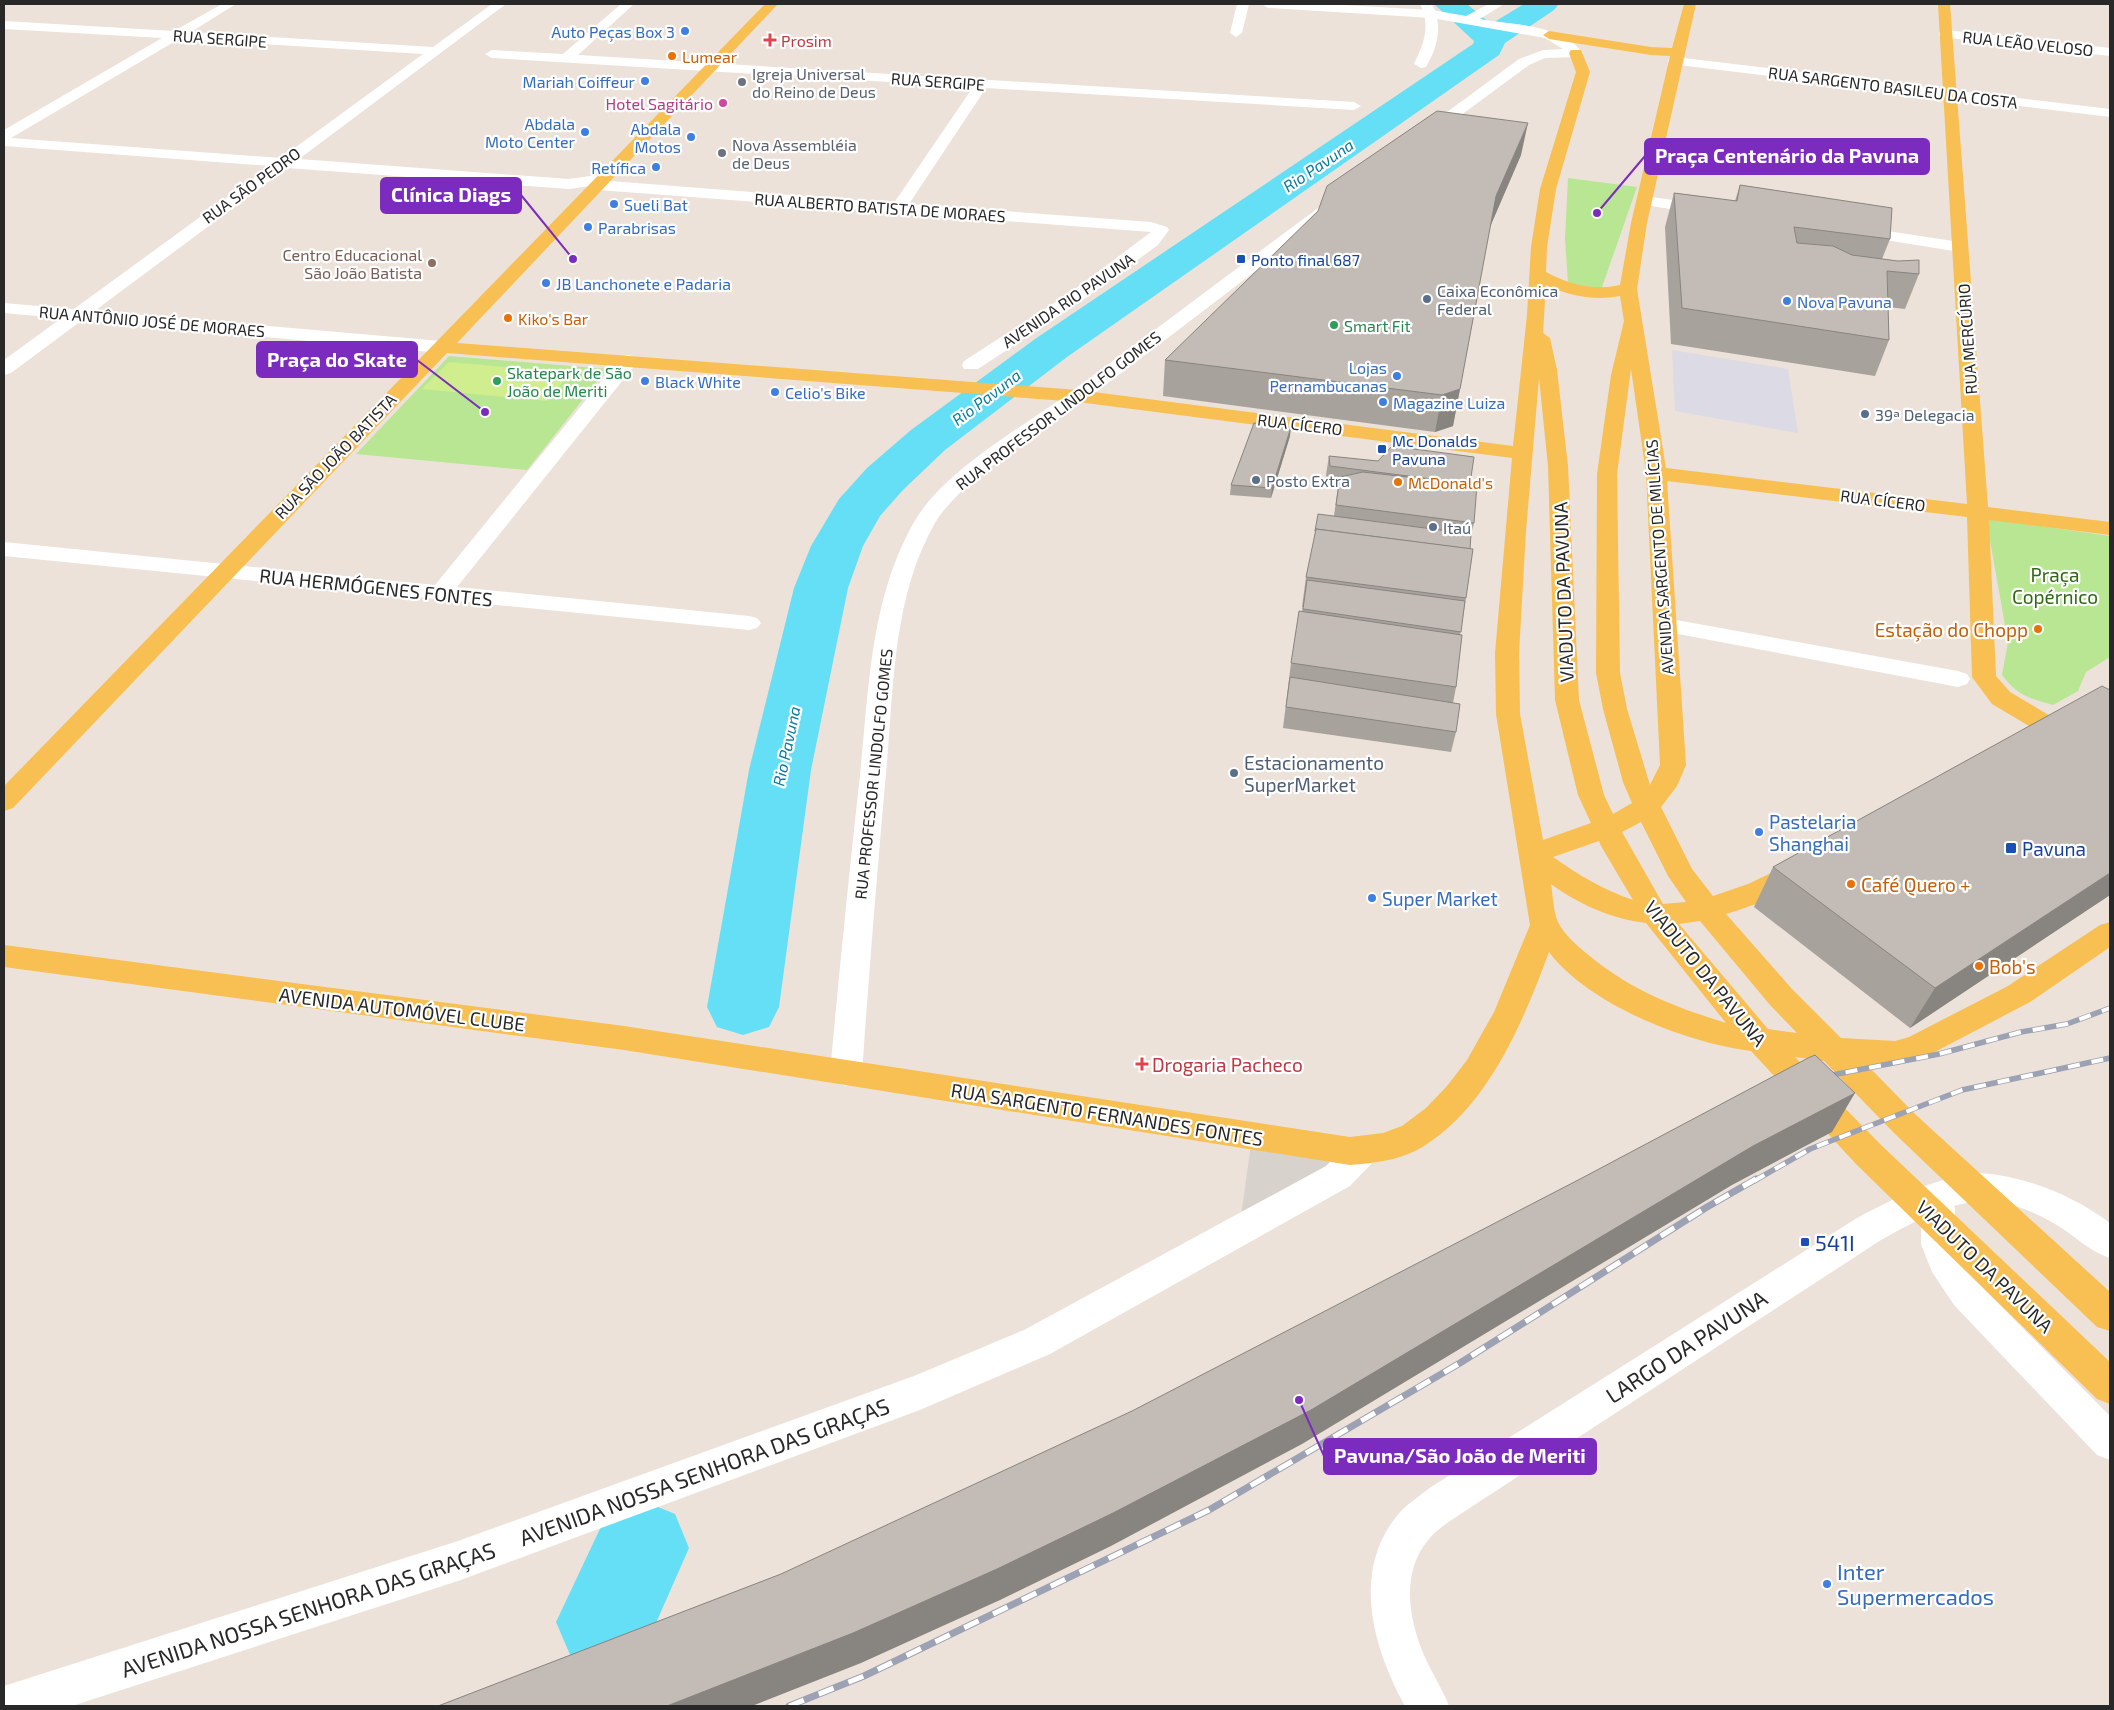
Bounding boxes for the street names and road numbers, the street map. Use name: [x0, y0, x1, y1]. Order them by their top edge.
street label: RUA SERGIPE: [172, 25, 268, 51]
street label: RUA LEÃO VELOSO: [1962, 27, 2094, 59]
street label: RUA SARGENTO BASILEU DA COSTA: [1767, 62, 2019, 112]
street label: RUA SERGIPE: [890, 68, 986, 94]
street label: RUA SÃO PEDRO: [198, 143, 304, 227]
street label: RUA ALBERTO BATISTA DE MORAES: [754, 189, 1006, 225]
street label: AVENIDA RIO PAVUNA: [998, 249, 1138, 351]
street label: RUA MERCÚRIO: [1954, 283, 1980, 395]
street label: RUA ANTÔNIO JOSÉ DE MORAES: [38, 302, 266, 340]
street label: RUA PROFESSOR LINDOLFO GOMES: [952, 327, 1164, 493]
street label: RUA SÃO JOÃO BATISTA: [270, 390, 400, 522]
street label: RUA CÍCERO: [1256, 409, 1344, 439]
street label: AVENIDA SARGENTO DE MILÍCIAS: [1641, 439, 1677, 675]
street label: RUA CÍCERO: [1839, 485, 1927, 515]
street label: VIADUTO DA PAVUNA: [1548, 501, 1578, 683]
street label: RUA HERMÓGENES FONTES: [258, 563, 494, 611]
street label: RUA PROFESSOR LINDOLFO GOMES: [850, 648, 896, 900]
street label: VIADUTO DA PAVUNA: [1640, 896, 1772, 1051]
street label: AVENIDA AUTOMÓVEL CLUBE: [278, 982, 526, 1036]
street label: RUA SARGENTO FERNANDES FONTES: [949, 1078, 1265, 1150]
street label: VIADUTO DA PAVUNA: [1912, 1195, 2058, 1337]
street label: LARGO DA PAVUNA: [1601, 1284, 1772, 1408]
street label: AVENIDA NOSSA SENHORA DAS GRAÇAS: [516, 1392, 893, 1552]
street label: AVENIDA NOSSA SENHORA DAS GRAÇAS: [118, 1536, 499, 1684]

